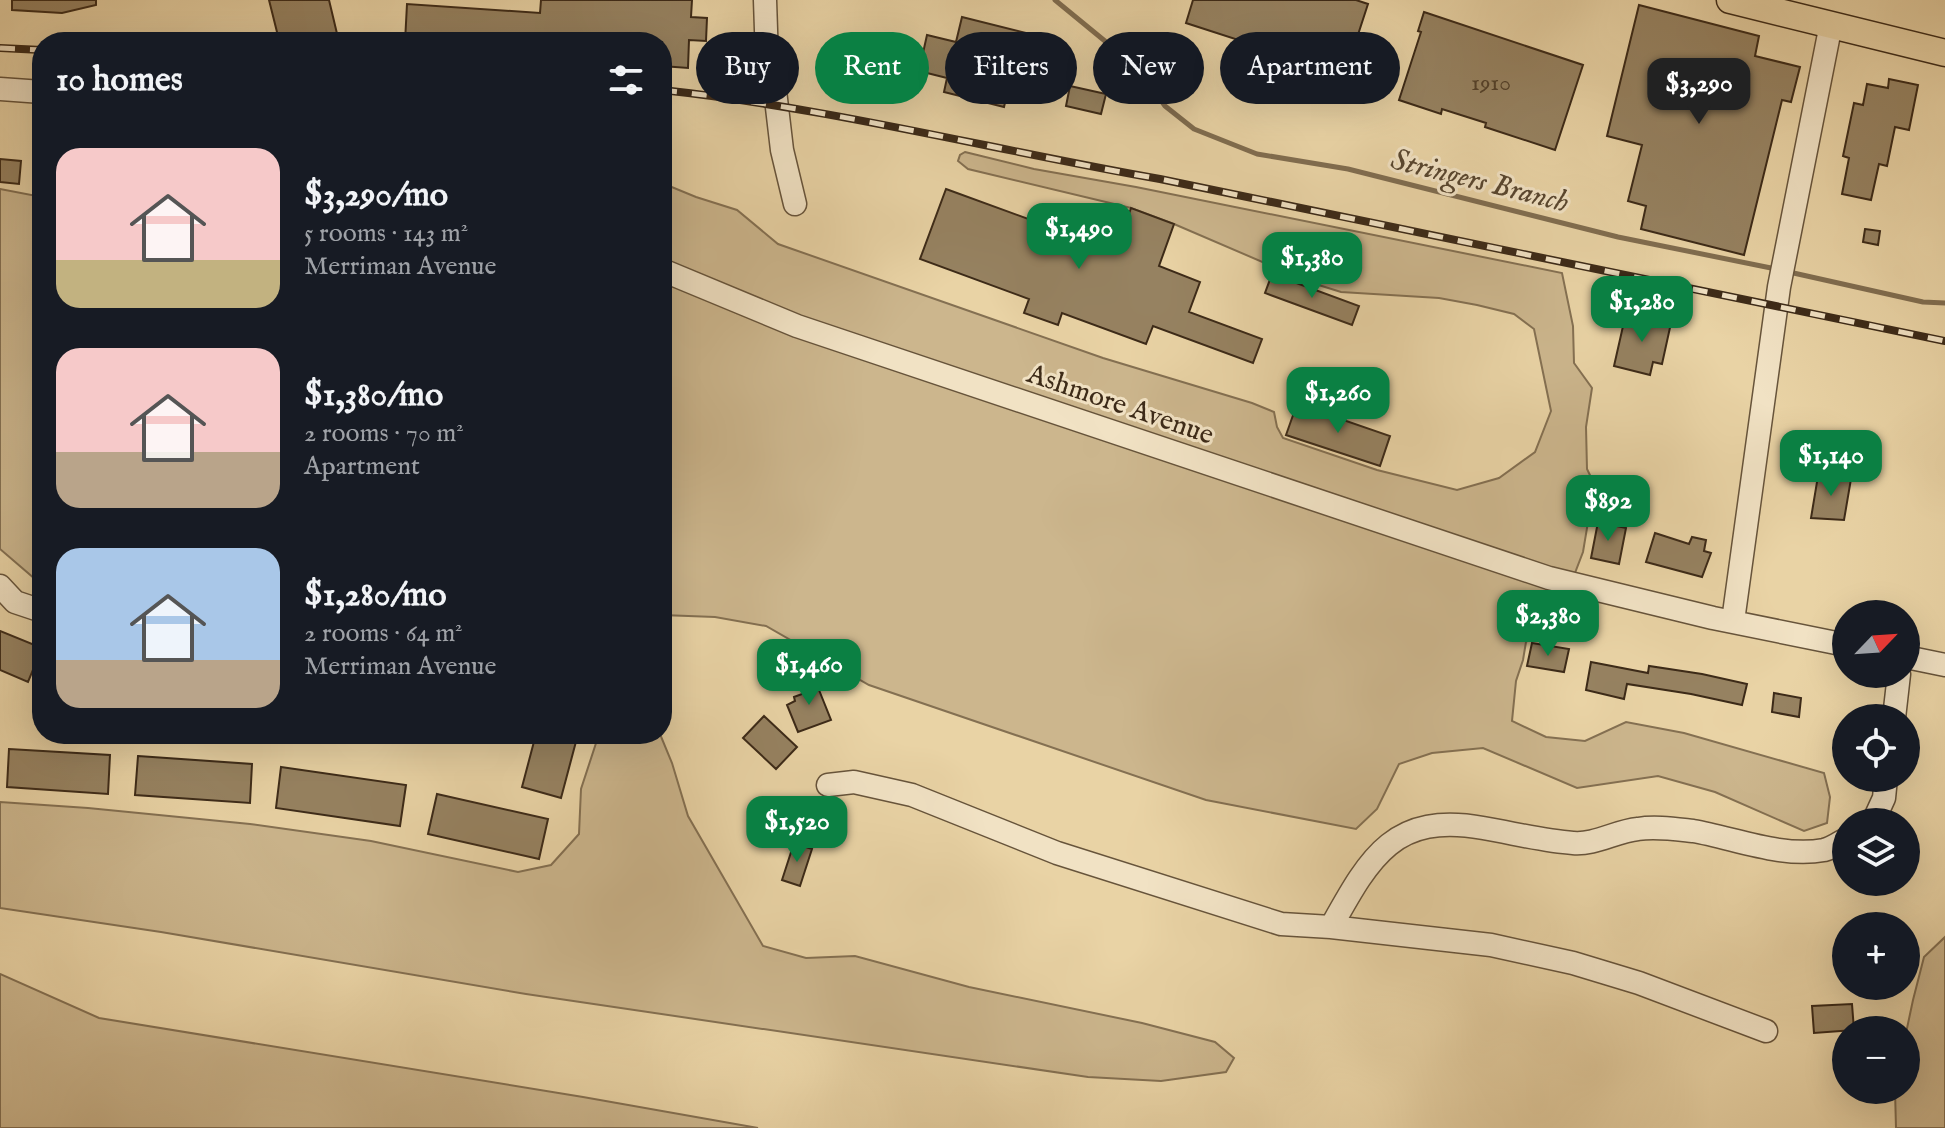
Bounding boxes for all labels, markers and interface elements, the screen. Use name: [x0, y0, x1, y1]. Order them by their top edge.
chip: Buy: [696, 32, 799, 104]
chip: Rent: [815, 32, 929, 104]
chip: Filters: [945, 32, 1077, 104]
chip: New: [1093, 32, 1204, 104]
chip: Apartment: [1220, 32, 1400, 104]
icon: filters: [604, 58, 648, 102]
pin: $3,290: [1634, 58, 1764, 126]
text: 10 homes: [56, 59, 183, 102]
text: $3,290: [1665, 67, 1733, 100]
house number: 1910: [1471, 68, 1511, 99]
water label: Stringers Branch: [1387, 142, 1573, 222]
text: $3,290/mo: [304, 174, 448, 217]
icon: home: [120, 180, 216, 276]
pin: $1,490: [1014, 203, 1144, 271]
text: $1,490: [1045, 212, 1113, 245]
text: 5 rooms · 143 m²: [304, 217, 468, 250]
pin: $1,380: [1247, 232, 1377, 300]
text: $1,380: [1280, 241, 1344, 274]
text: Merriman Avenue: [304, 250, 497, 283]
pin: $1,280: [1577, 276, 1707, 344]
text: $1,280: [1609, 285, 1675, 318]
street label: Ashmore Avenue: [1021, 357, 1218, 454]
pin: $1,260: [1273, 367, 1403, 435]
text: $1,380/mo: [304, 374, 443, 417]
text: $1,260: [1305, 376, 1371, 409]
icon: home: [120, 380, 216, 476]
text: 2 rooms · 70 m²: [304, 417, 464, 450]
pin: $1,140: [1766, 430, 1896, 498]
text: $1,140: [1798, 439, 1864, 472]
text: Apartment: [304, 450, 420, 483]
pin: $892: [1561, 475, 1655, 543]
text: $892: [1584, 484, 1632, 517]
text: $1,280/mo: [304, 574, 447, 617]
icon: home: [120, 580, 216, 676]
pin: $2,380: [1483, 590, 1613, 658]
text: $2,380: [1515, 599, 1581, 632]
north arrow: [1832, 600, 1920, 688]
map controls: [1832, 600, 1920, 1104]
text: 2 rooms · 64 m²: [304, 617, 463, 650]
pin: $1,460: [744, 639, 874, 707]
text: $1,460: [775, 648, 843, 681]
text: Merriman Avenue: [304, 650, 497, 683]
button: locate: [1832, 704, 1920, 792]
pin: $1,520: [732, 796, 862, 864]
text: $1,520: [764, 805, 830, 838]
button: layers: [1832, 808, 1920, 896]
button: +: [1832, 912, 1920, 1000]
button: −: [1832, 1016, 1920, 1104]

